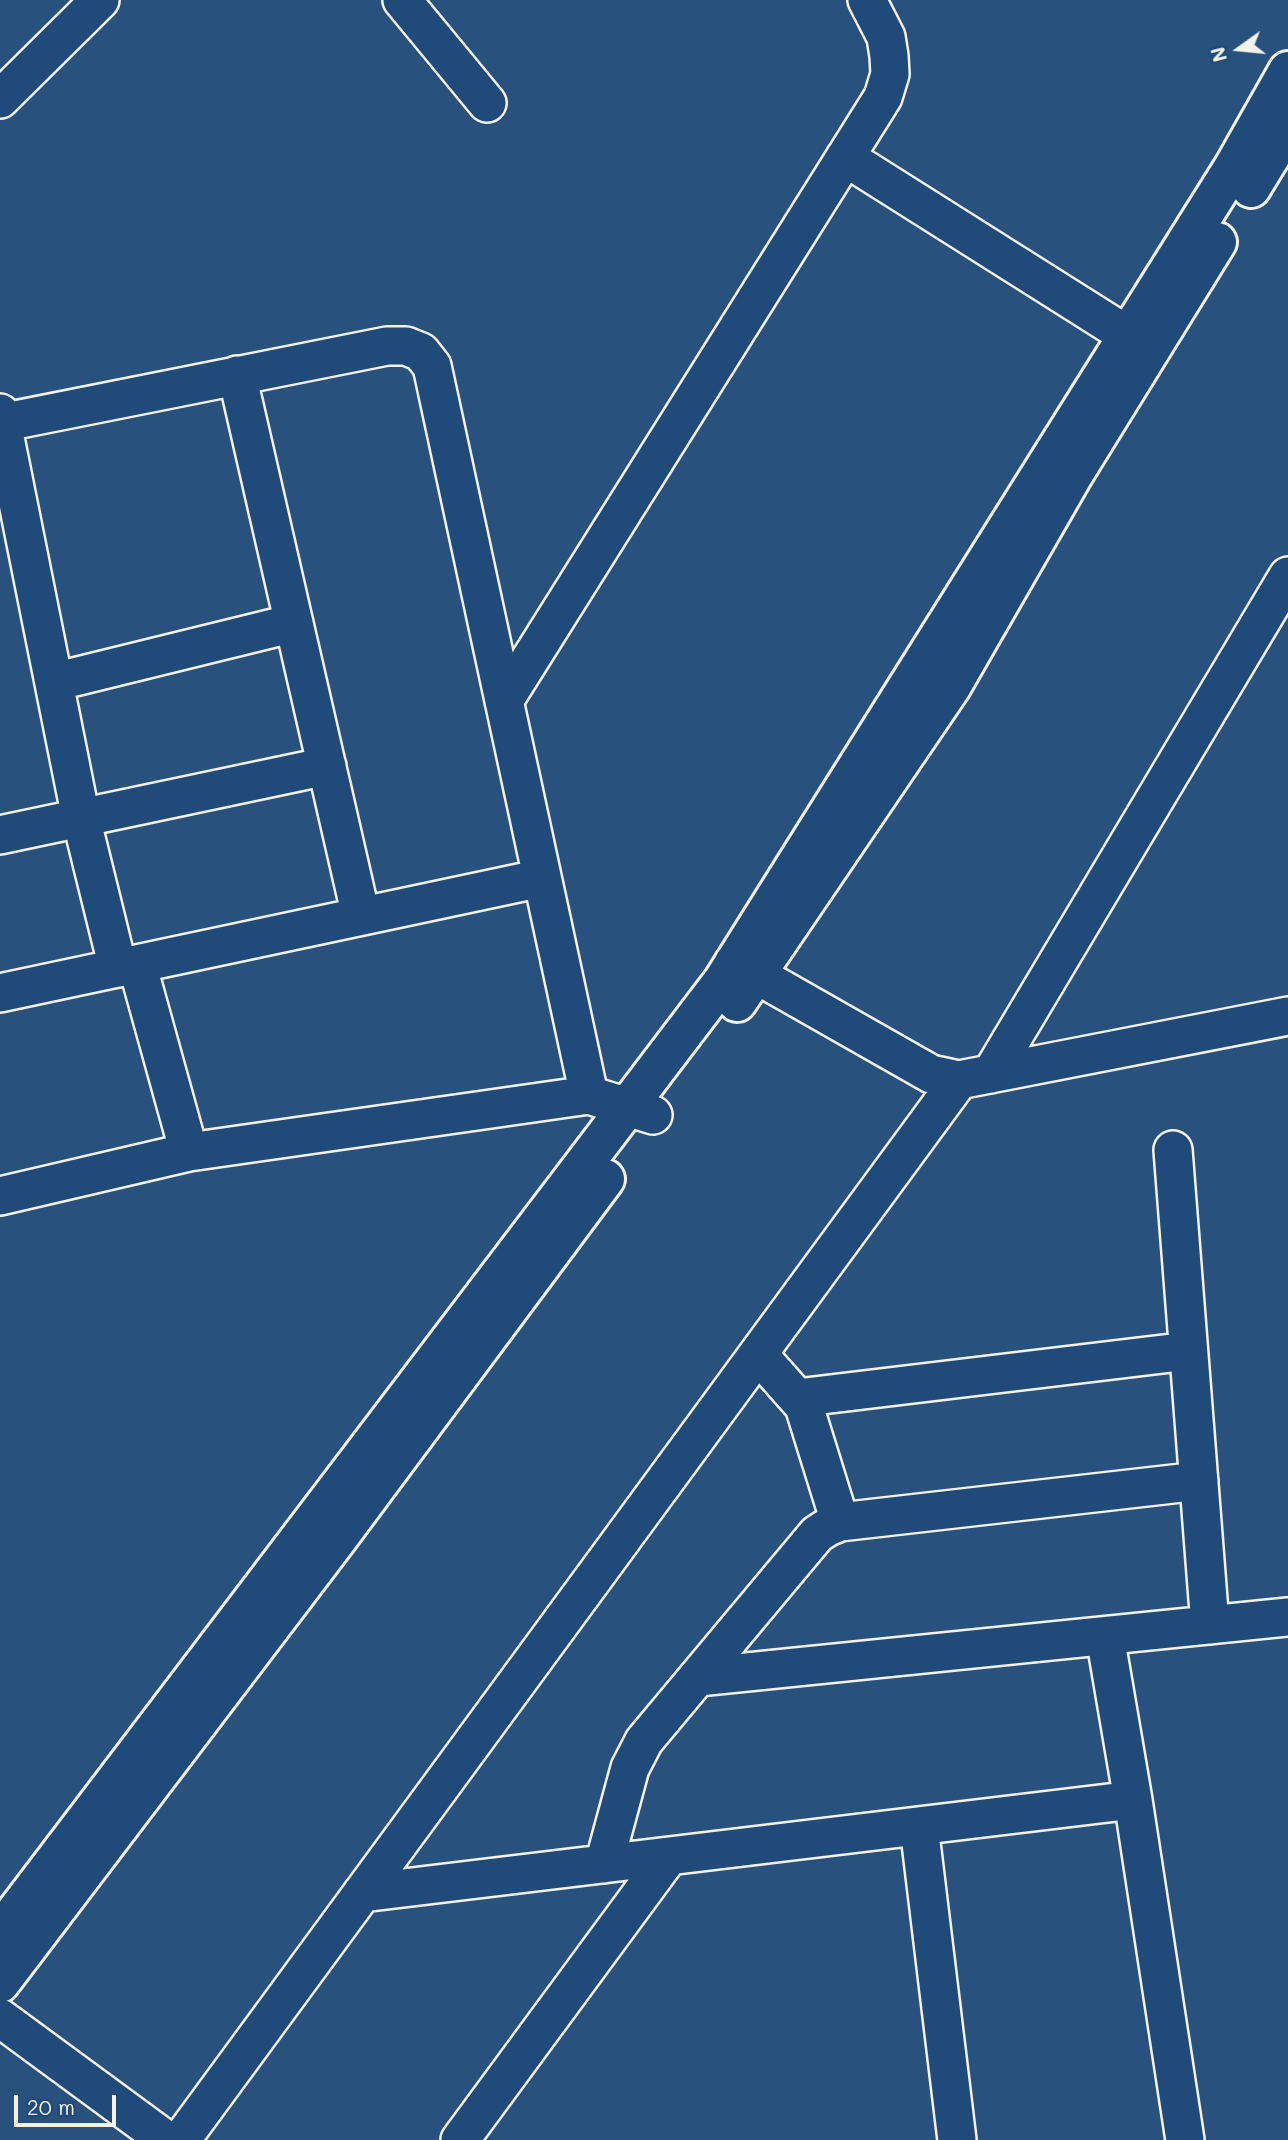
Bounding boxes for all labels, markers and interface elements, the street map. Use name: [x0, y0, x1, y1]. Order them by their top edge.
north arrow: [1204, 14, 1274, 84]
text: N: [1204, 44, 1232, 65]
scale bar: [18, 2080, 119, 2124]
text: 20 m: [27, 2093, 75, 2120]

